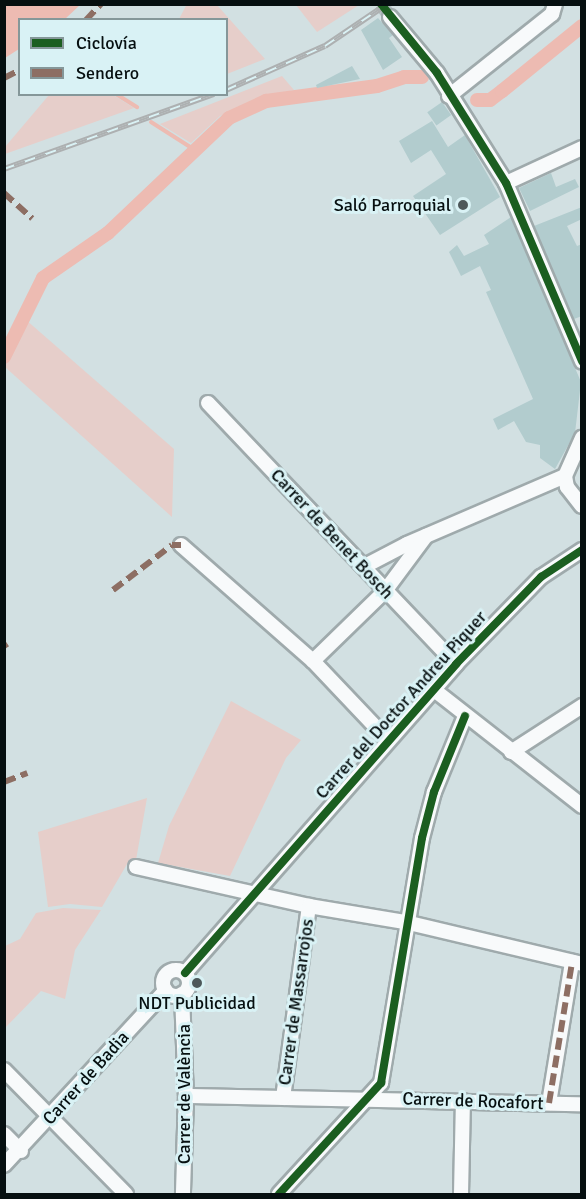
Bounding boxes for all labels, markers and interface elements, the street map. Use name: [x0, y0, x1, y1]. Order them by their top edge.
legend: [18, 18, 228, 96]
text: Ciclovía: [76, 32, 137, 54]
text: Sendero: [76, 62, 139, 84]
place label: Saló Parroquial: [334, 194, 451, 216]
marker: Saló Parroquial: [456, 198, 470, 212]
street label: Carrer de Benet Bosch: [266, 464, 398, 604]
street label: Carrer del Doctor Andreu Piquer: [311, 607, 491, 803]
street label: Carrer de Massarrojos: [274, 917, 318, 1087]
marker: NDT Publicidad: [190, 976, 204, 990]
place label: NDT Publicidad: [138, 992, 256, 1014]
street label: Carrer de València: [173, 1024, 195, 1164]
street label: Carrer de Badia: [38, 1027, 134, 1129]
street label: Carrer de Rocafort: [402, 1088, 544, 1114]

